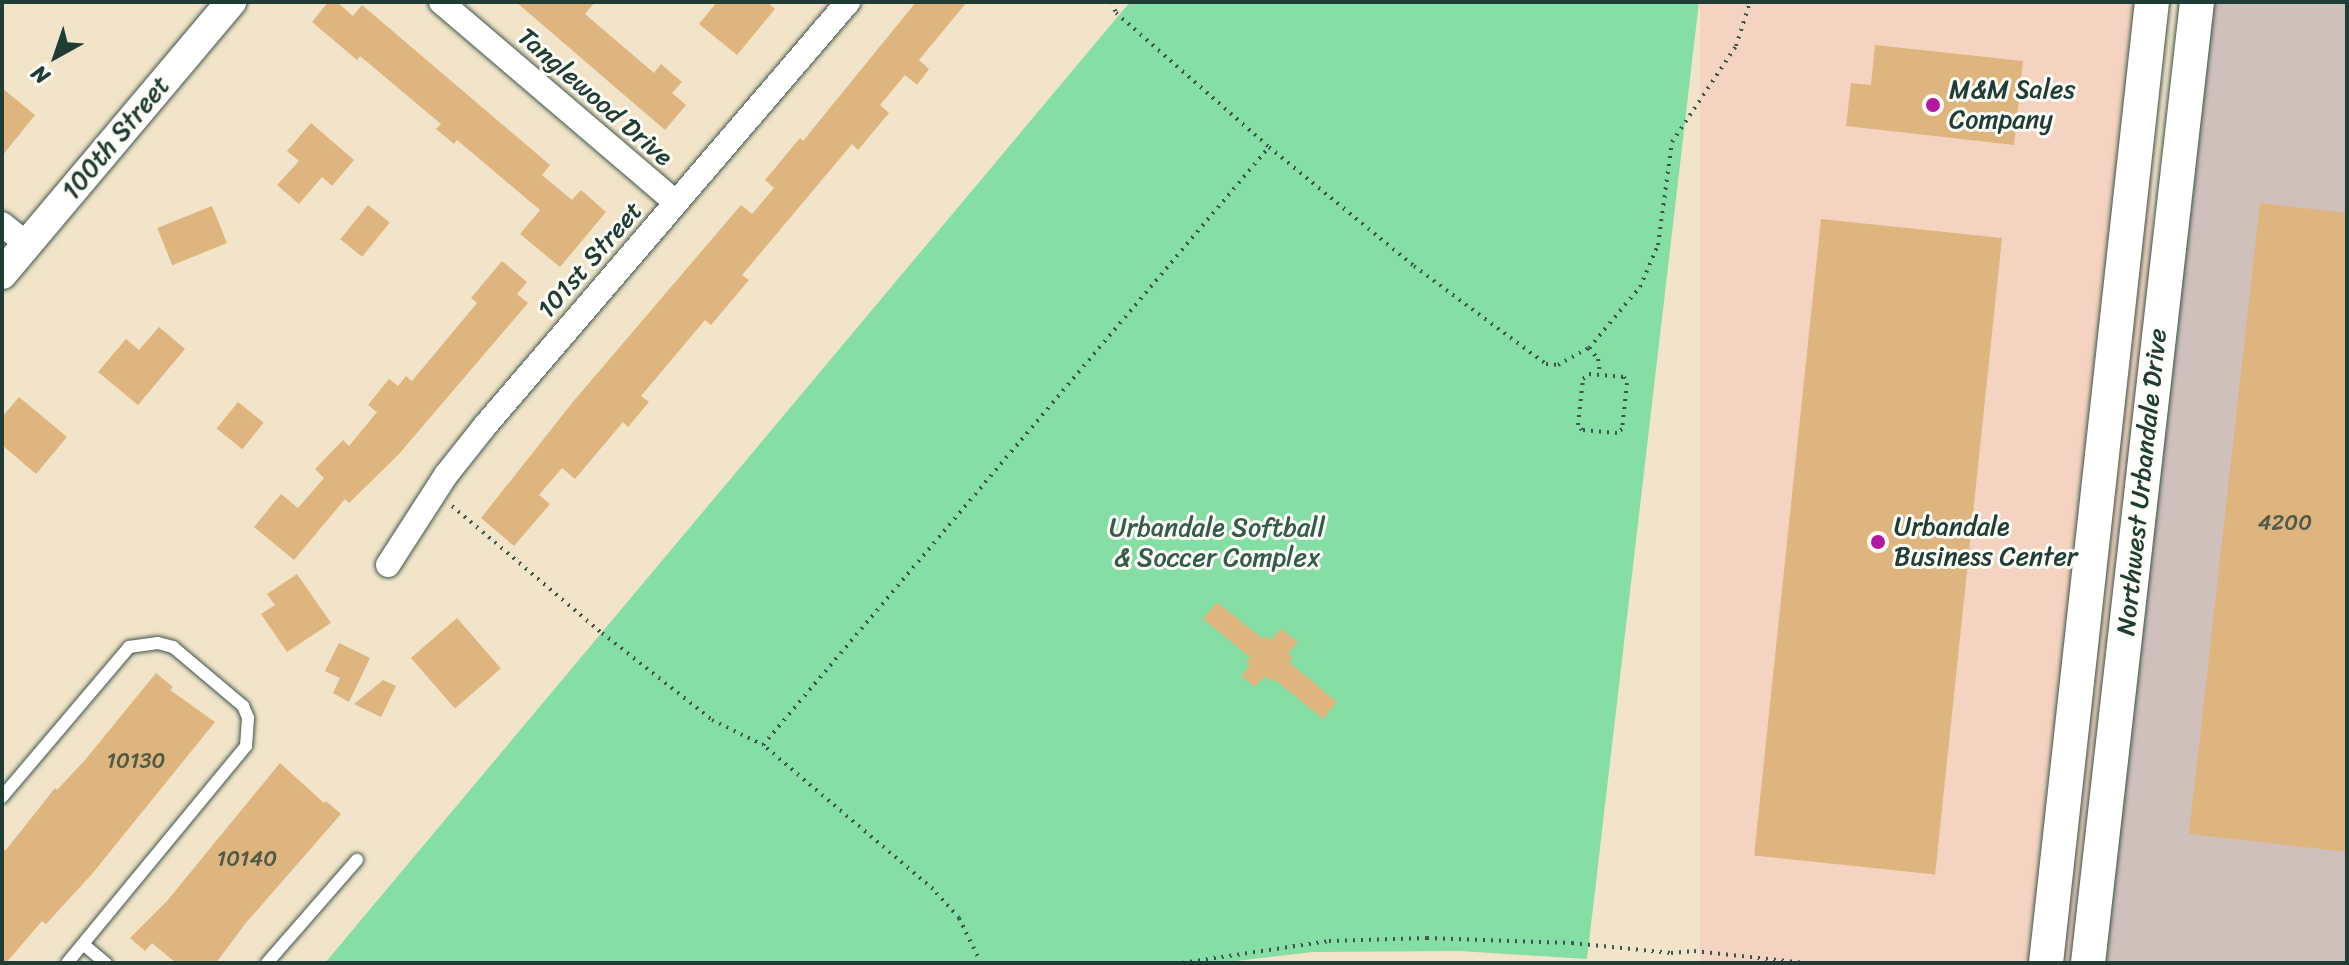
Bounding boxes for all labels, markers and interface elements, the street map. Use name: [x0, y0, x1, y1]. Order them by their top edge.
north arrow: [16, 16, 96, 96]
street label: Tanglewood Drive: [511, 21, 679, 173]
text: N: [22, 55, 59, 95]
street label: 100th Street: [55, 70, 177, 206]
place label: M&M Sales Company: [1949, 74, 2078, 136]
marker: M&M Sales Company: [1924, 96, 1942, 114]
street label: 101st Street: [531, 195, 649, 325]
street label: Northwest Urbandale Drive: [2110, 327, 2174, 637]
house number: 4200: [2258, 510, 2312, 536]
place label: Urbandale Business Center: [1894, 511, 2078, 572]
park label: Urbandale Softball & Soccer Complex: [1109, 512, 1325, 574]
marker: Urbandale Business Center: [1869, 533, 1887, 551]
house number: 10130: [107, 748, 165, 774]
house number: 10140: [217, 846, 277, 872]

